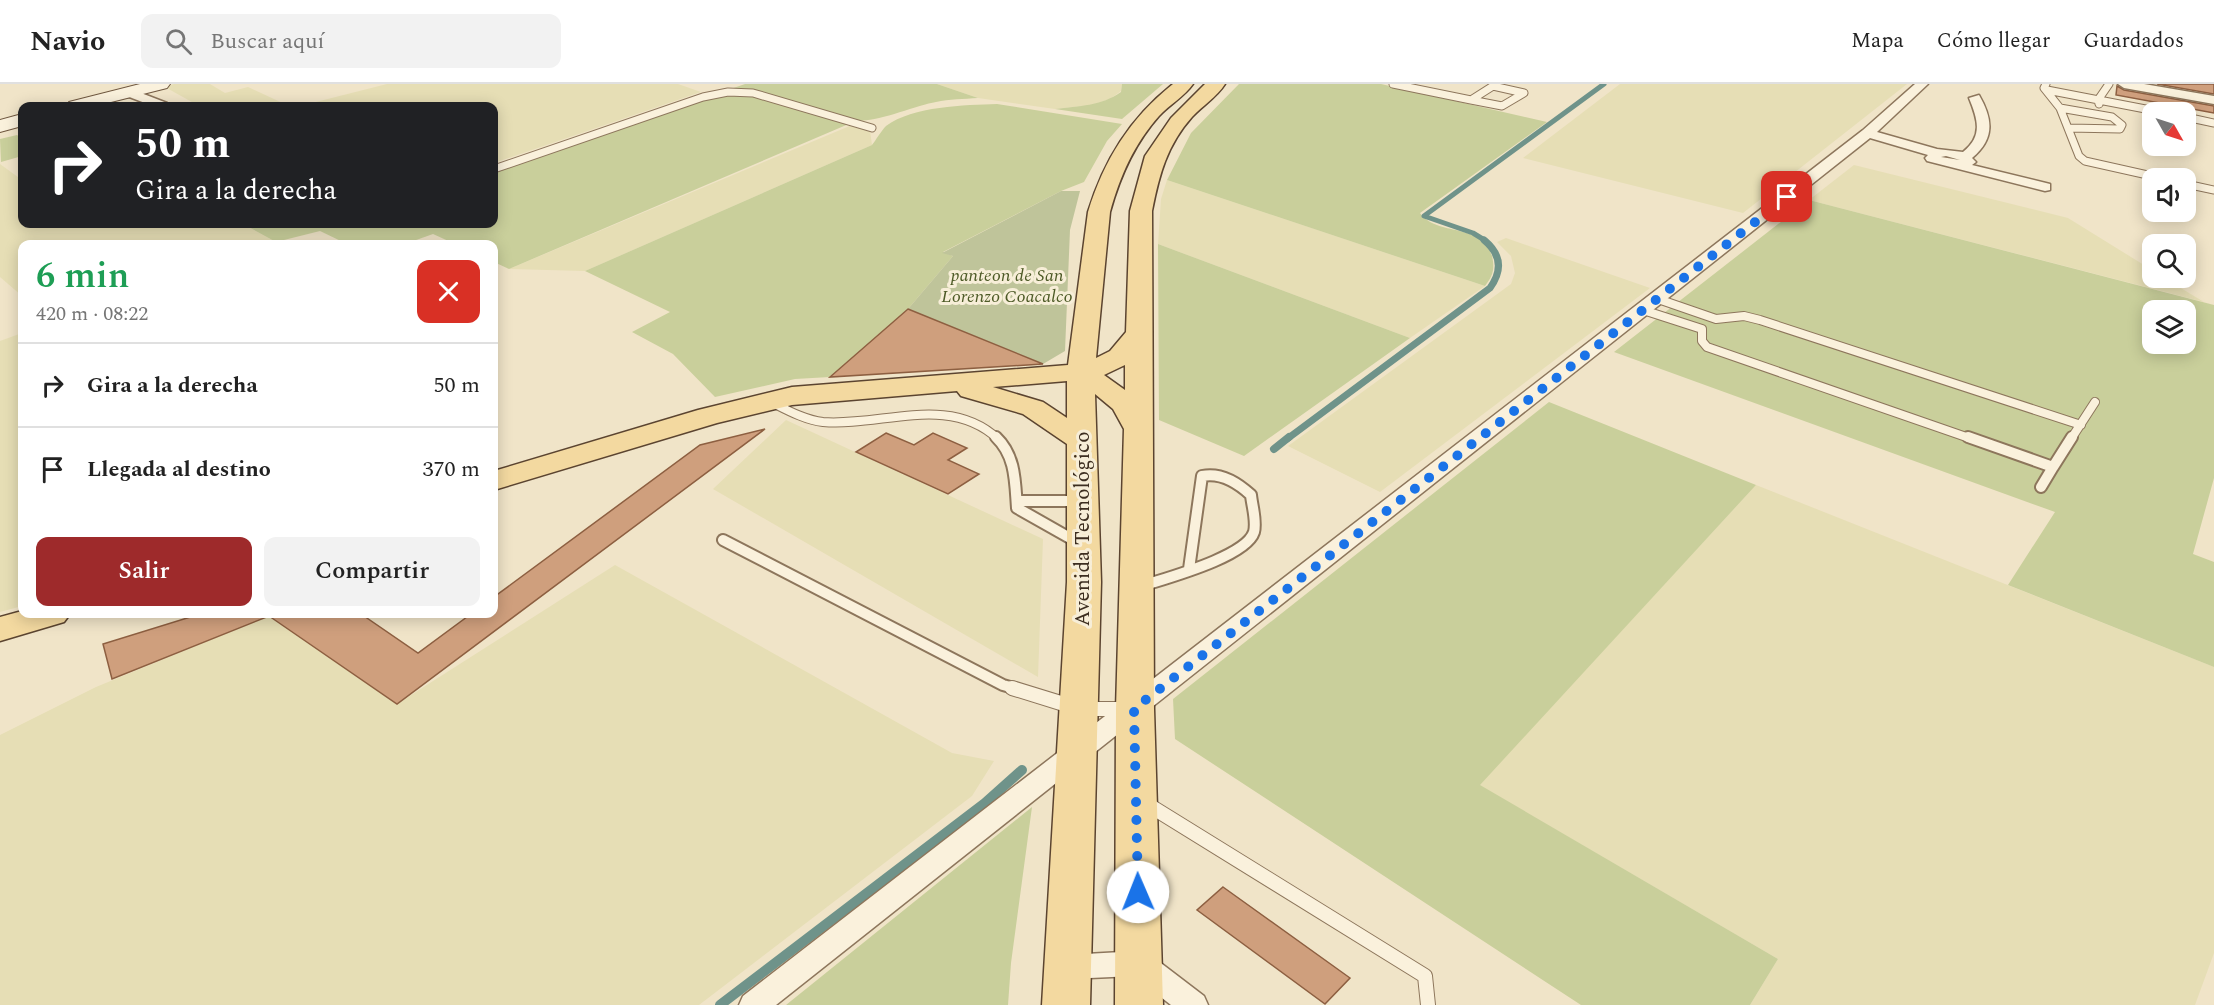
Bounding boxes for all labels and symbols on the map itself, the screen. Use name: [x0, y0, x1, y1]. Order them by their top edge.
north arrow: [2142, 102, 2196, 156]
pin: [1761, 171, 1812, 222]
park label: panteon de San Lorenzo Coacalco: [941, 262, 1073, 310]
street label: Avenida Tecnológico: [1067, 432, 1099, 626]
position arrow: [1106, 860, 1170, 924]

